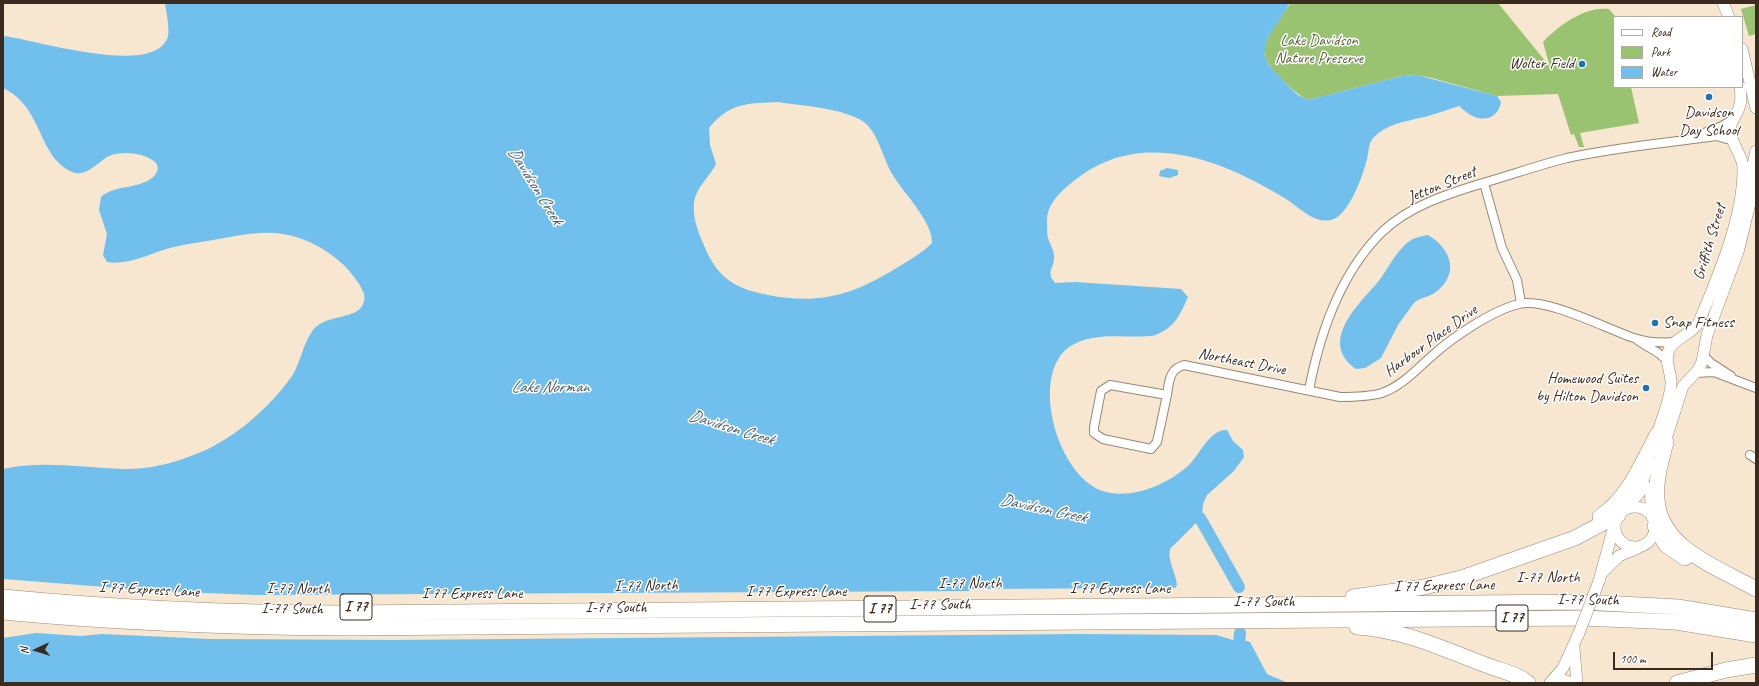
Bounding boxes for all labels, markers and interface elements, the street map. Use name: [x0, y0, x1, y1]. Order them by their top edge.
legend: [1613, 16, 1743, 88]
text: Road: [1651, 24, 1671, 40]
park label: Lake Davidson Nature Preserve: [1275, 31, 1363, 69]
text: Park: [1651, 44, 1670, 60]
place label: Wolter Field: [1509, 54, 1574, 74]
marker: Wolter Field: [1577, 59, 1587, 69]
text: Water: [1651, 64, 1677, 80]
marker: Davidson Day School: [1704, 92, 1714, 102]
place label: Davidson Day School: [1679, 103, 1739, 141]
water label: Davidson Creek: [503, 144, 567, 228]
street label: Jetton Street: [1405, 163, 1479, 207]
street label: Griffith Street: [1689, 202, 1731, 282]
street label: Harbour Place Drive: [1381, 301, 1481, 381]
place label: Snap Fitness: [1663, 313, 1734, 333]
marker: Snap Fitness: [1650, 318, 1660, 328]
street label: Northeast Drive: [1197, 344, 1287, 380]
place label: Homewood Suites by Hilton Davidson: [1536, 369, 1638, 407]
water label: Lake Norman: [511, 378, 589, 398]
marker: Homewood Suites by Hilton Davidson: [1641, 383, 1651, 393]
water label: Davidson Creek: [686, 405, 776, 451]
water label: Davidson Creek: [998, 490, 1088, 528]
street label: I-77 North: [1516, 568, 1580, 588]
street label: I-77 North: [938, 574, 1002, 594]
street label: I-77 North: [614, 576, 678, 596]
street label: I 77 Express Lane: [1394, 576, 1494, 596]
street label: I 77 Express Lane: [98, 578, 200, 602]
street label: I-77 North: [266, 579, 330, 599]
street label: I 77 Express Lane: [1070, 579, 1170, 599]
street label: I 77 Express Lane: [746, 582, 846, 602]
street label: I 77 Express Lane: [422, 584, 522, 604]
street label: I-77 South: [1557, 590, 1619, 610]
street label: I-77 South: [1233, 592, 1295, 612]
road number: I 77: [340, 594, 372, 620]
street label: I-77 South: [909, 595, 971, 615]
road number: I 77: [864, 596, 896, 622]
street label: I-77 South: [585, 598, 647, 618]
street label: I-77 South: [261, 599, 323, 619]
road number: I 77: [1496, 605, 1528, 631]
north arrow: [16, 630, 56, 670]
scale bar: [1615, 644, 1715, 670]
text: N: [17, 647, 31, 655]
text: 100 m: [1620, 651, 1646, 667]

